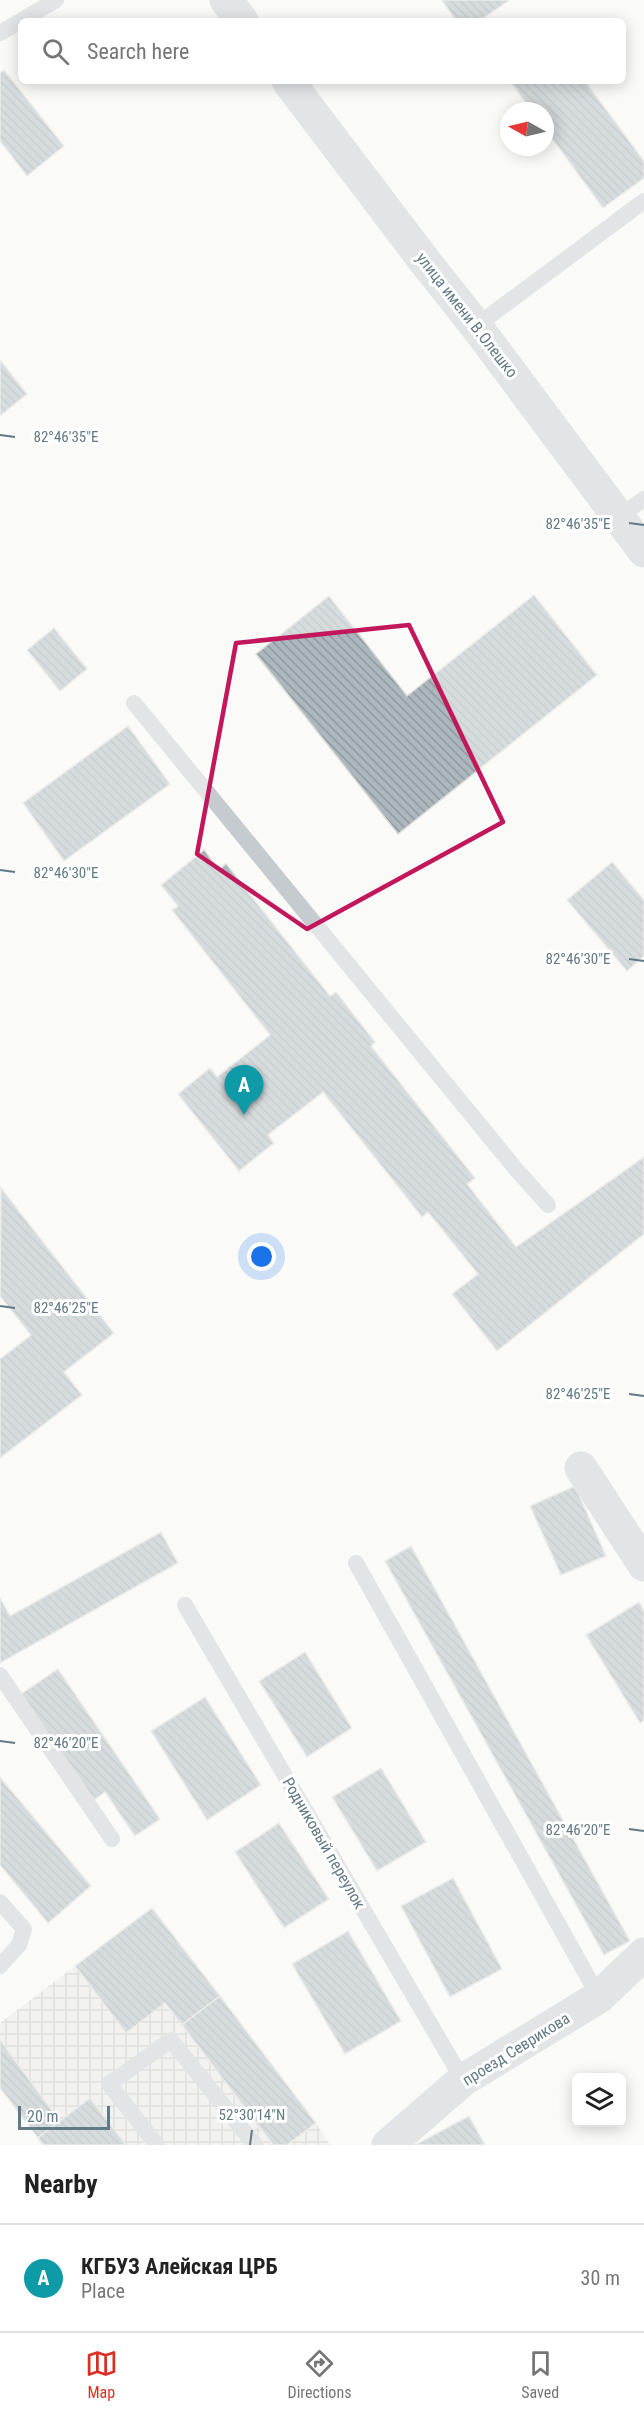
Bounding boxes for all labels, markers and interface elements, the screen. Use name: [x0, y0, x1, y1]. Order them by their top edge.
search box: [18, 18, 626, 84]
icon: search: [39, 35, 72, 68]
text: Search here: [87, 39, 189, 64]
north arrow: [500, 102, 554, 156]
street label: улица имени В.Олешко: [412, 249, 522, 381]
text: 82°46'35"E: [34, 428, 98, 446]
text: 82°46'35"E: [546, 515, 610, 533]
text: 82°46'30"E: [34, 864, 98, 882]
text: 82°46'30"E: [546, 950, 610, 968]
pin: A: [224, 1066, 264, 1115]
your location: [247, 1242, 276, 1271]
text: 82°46'25"E: [34, 1299, 98, 1317]
text: 82°46'25"E: [546, 1385, 610, 1403]
text: 82°46'20"E: [34, 1734, 98, 1752]
street label: Родниковый переулок: [279, 1774, 370, 1912]
text: 82°46'20"E: [546, 1821, 610, 1839]
street label: проезд Севрикова: [459, 2008, 573, 2090]
map controls: [572, 2073, 626, 2127]
button: layers: [572, 2073, 626, 2127]
scale bar: [18, 2103, 110, 2130]
text: 52°30'14"N: [219, 2106, 285, 2124]
text: 20 m: [27, 2107, 59, 2126]
text: Nearby: [24, 2169, 98, 2199]
text: КГБУЗ Алейская ЦРБ: [81, 2254, 278, 2279]
text: A: [38, 2266, 49, 2290]
text: 30 m: [581, 2266, 620, 2290]
text: Place: [81, 2279, 125, 2303]
tab: Map: [85, 2347, 118, 2402]
tab: Directions: [288, 2347, 351, 2402]
tab: Saved: [521, 2347, 559, 2402]

